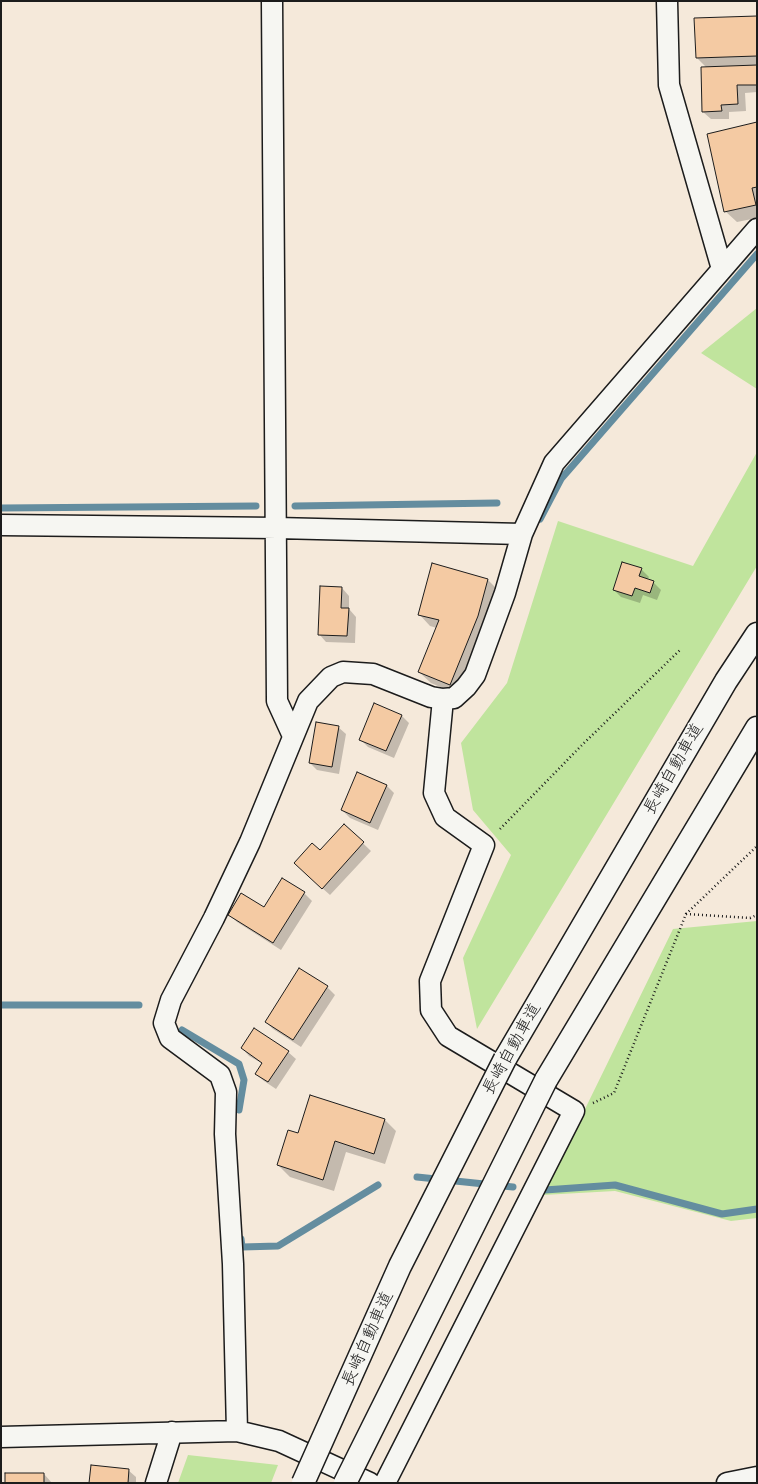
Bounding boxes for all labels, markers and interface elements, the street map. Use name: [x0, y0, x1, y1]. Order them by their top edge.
street label: 長崎自動車道: [640, 720, 708, 818]
street label: 長崎自動車道: [478, 999, 546, 1099]
street label: 長崎自動車道: [338, 1288, 398, 1390]

